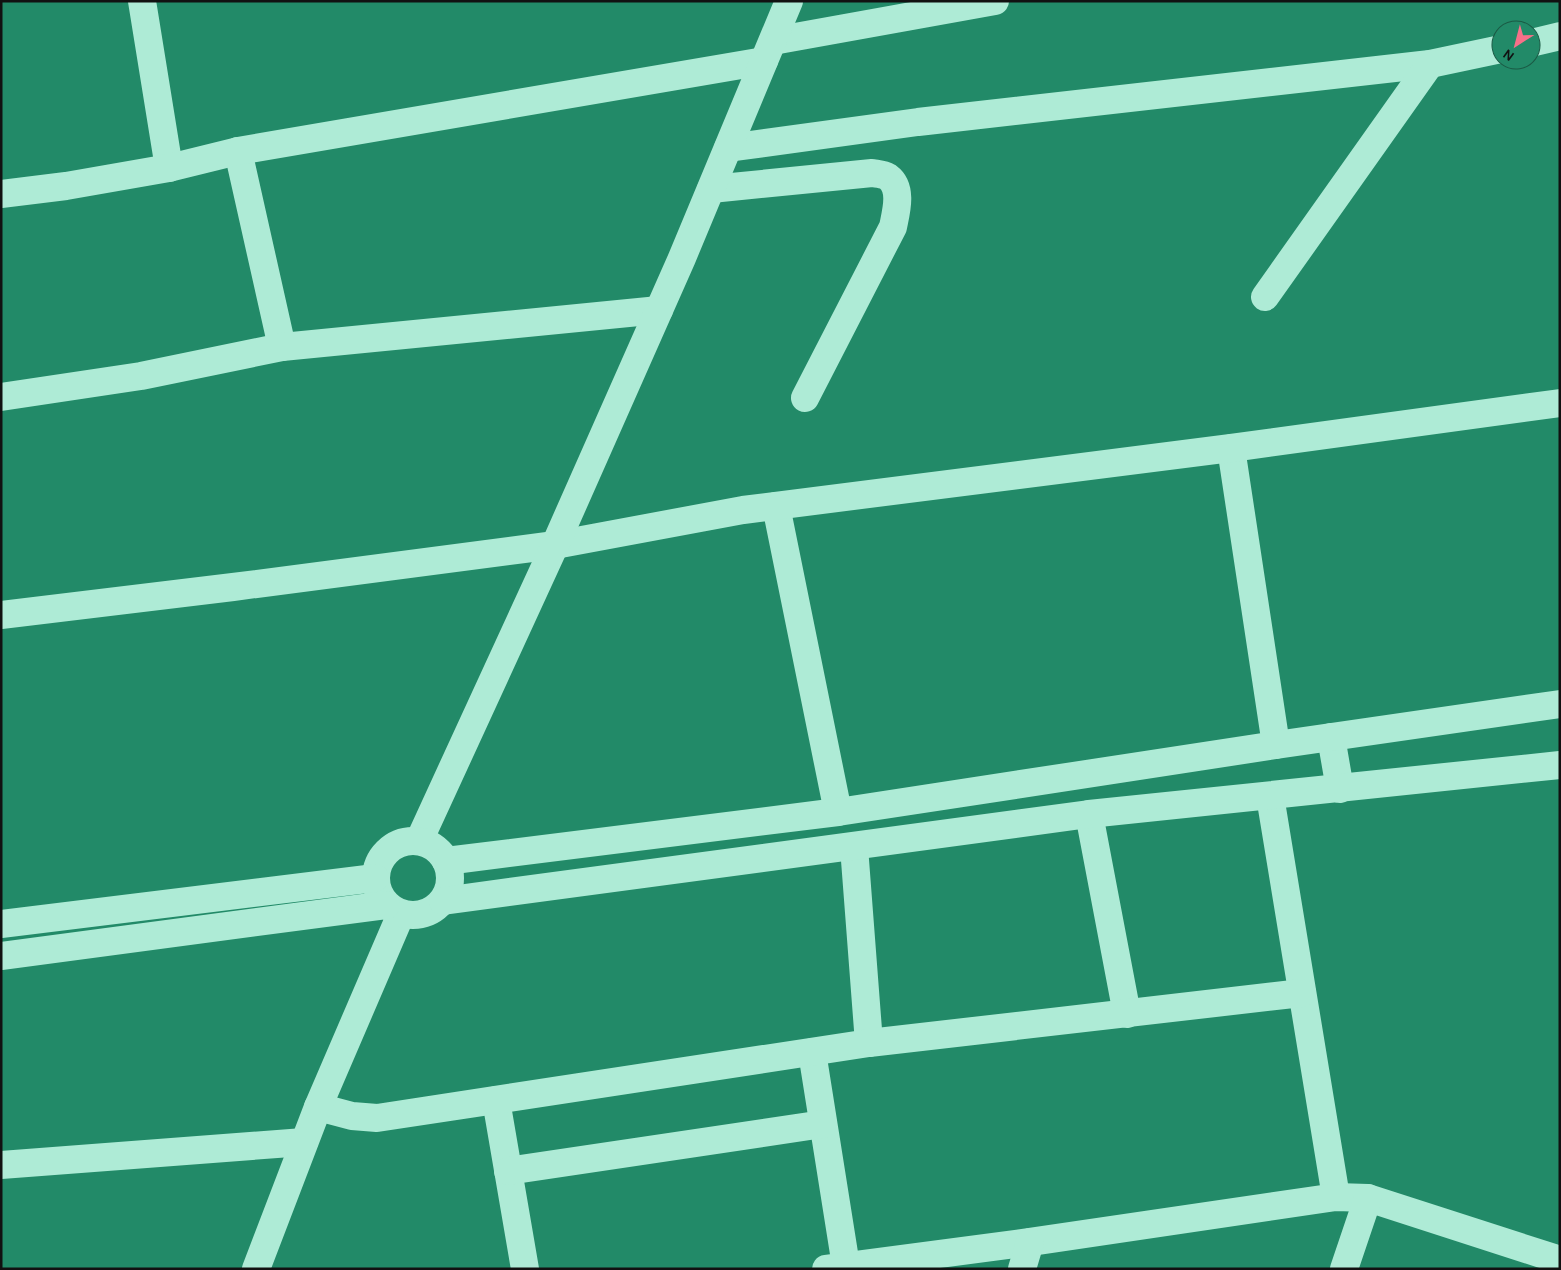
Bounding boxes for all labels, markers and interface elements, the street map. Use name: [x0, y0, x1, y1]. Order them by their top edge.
north arrow: [1491, 20, 1541, 70]
text: N: [1500, 45, 1518, 65]

